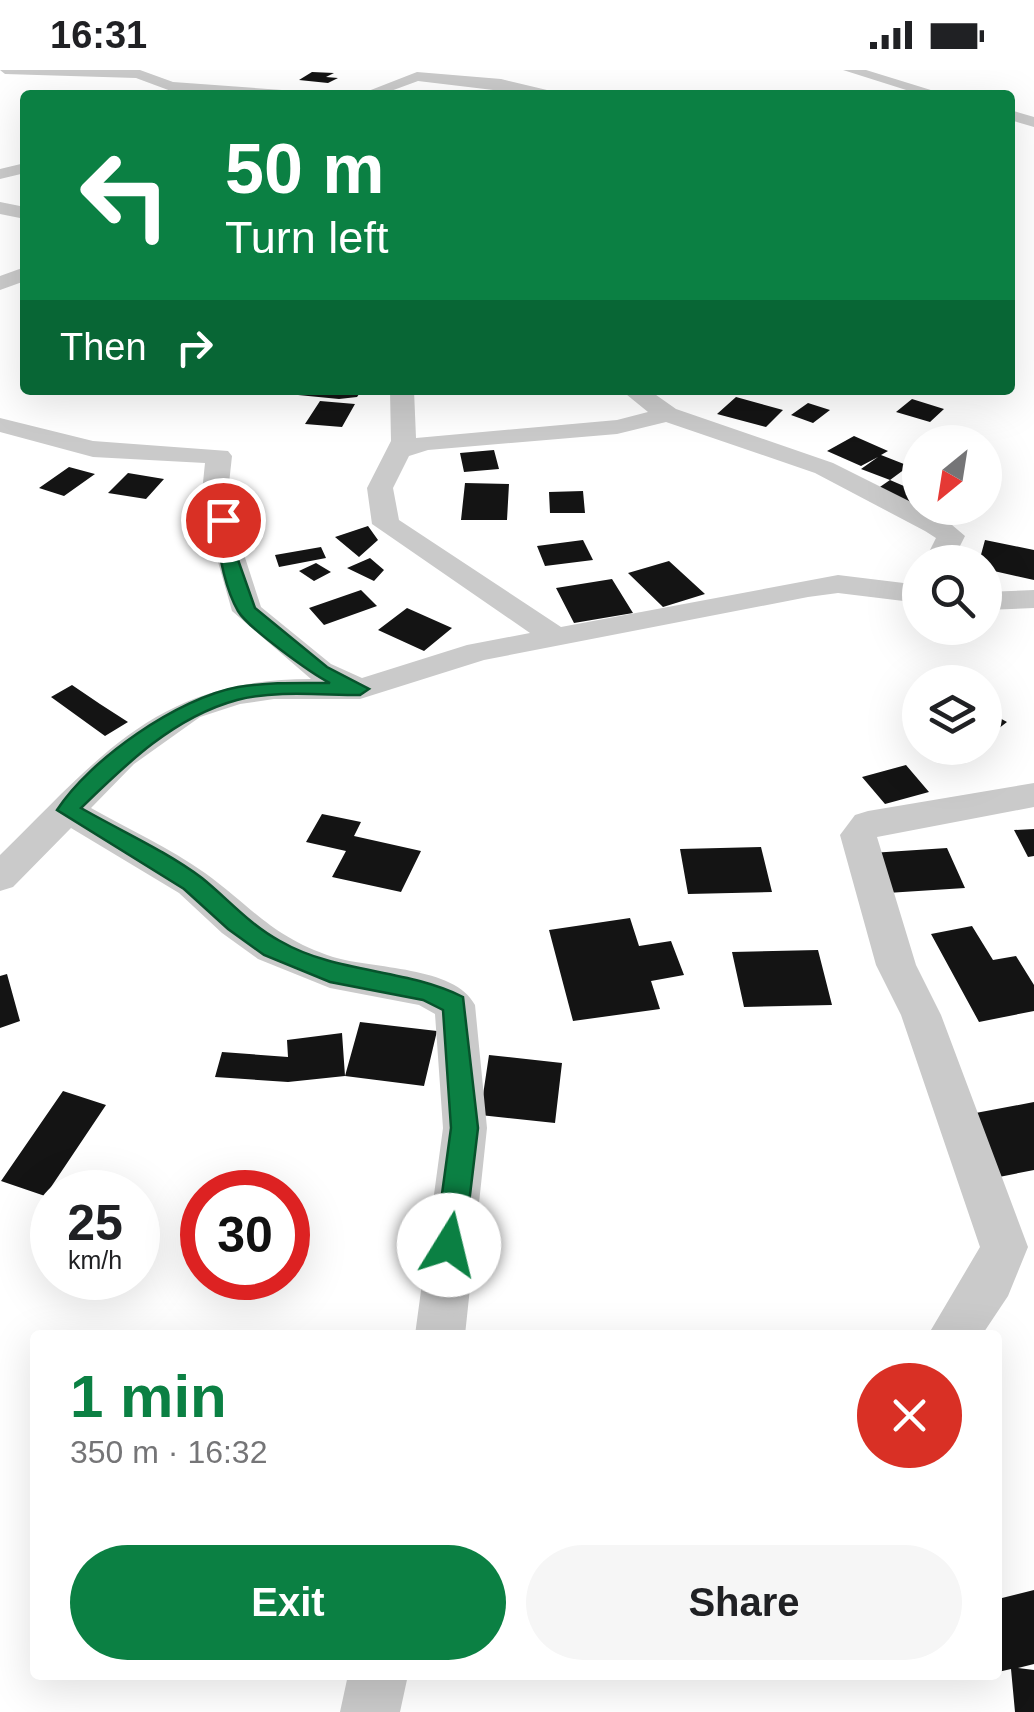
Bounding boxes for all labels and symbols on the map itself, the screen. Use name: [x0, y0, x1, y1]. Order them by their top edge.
north arrow: [902, 425, 1002, 525]
pin: [181, 478, 266, 563]
speed limit sign: 30: [180, 1170, 310, 1300]
position arrow: [397, 1193, 501, 1297]

